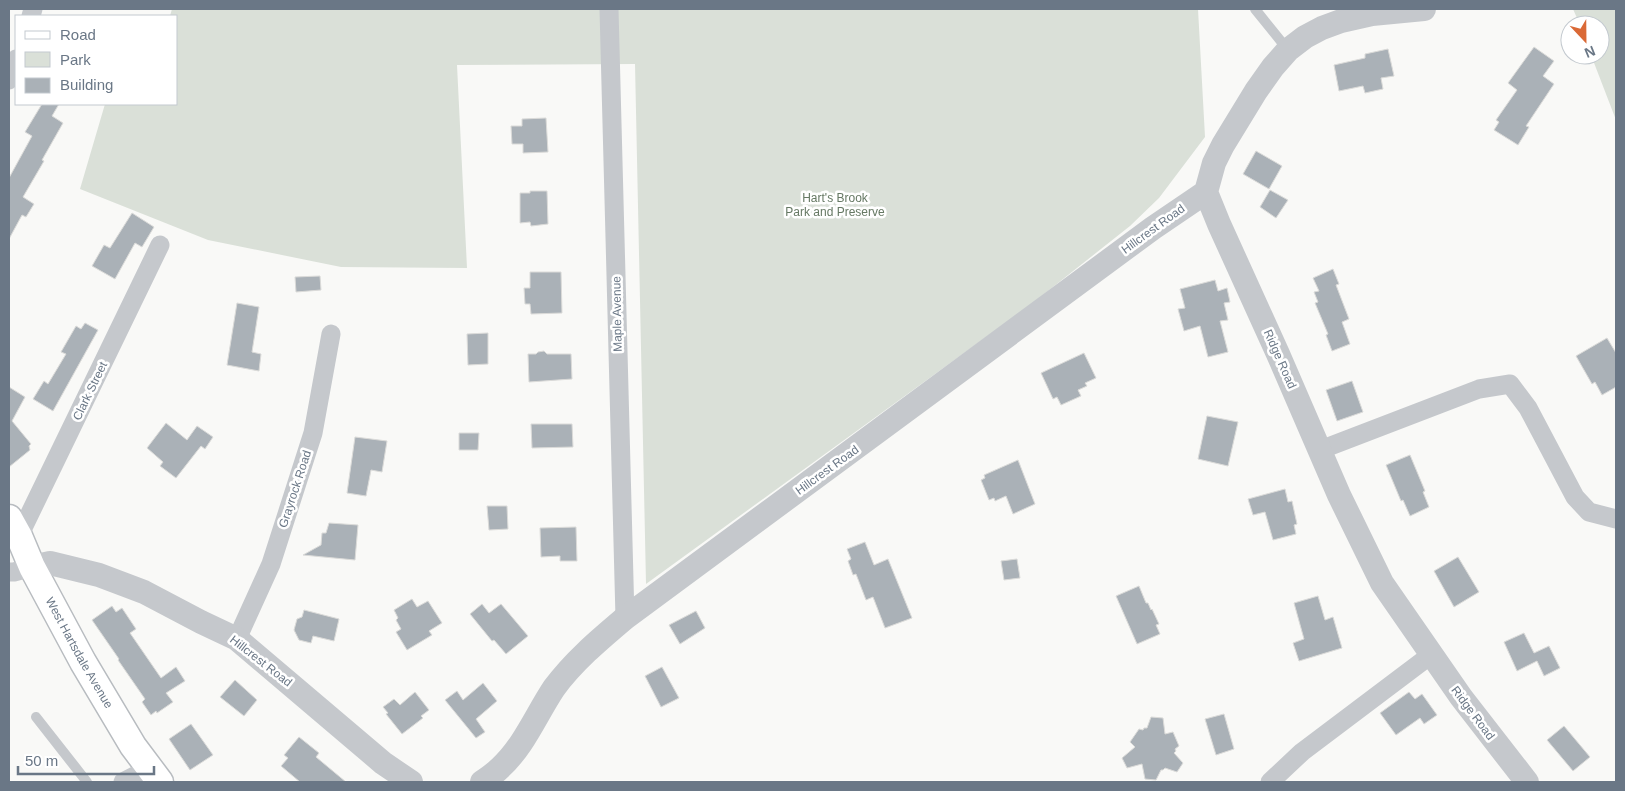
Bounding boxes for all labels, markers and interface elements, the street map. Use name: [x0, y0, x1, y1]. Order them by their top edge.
legend: [15, 15, 178, 105]
north arrow: [1560, 15, 1610, 65]
text: Road: [60, 26, 96, 43]
text: N: [1582, 43, 1598, 61]
text: Park: [60, 51, 91, 68]
text: Building: [60, 76, 113, 93]
park label: Hart's Brook Park and Preserve: [785, 191, 885, 219]
street label: Hillcrest Road: [1119, 201, 1187, 257]
street label: Maple Avenue: [609, 276, 625, 352]
street label: Ridge Road: [1261, 327, 1299, 391]
street label: Clark Street: [70, 359, 110, 423]
street label: Hillcrest Road: [793, 442, 861, 498]
street label: Grayrock Road: [276, 448, 314, 530]
street label: West Hartsdale Avenue: [42, 595, 116, 711]
street label: Hillcrest Road: [227, 632, 295, 690]
street label: Ridge Road: [1448, 683, 1498, 743]
scale bar: [18, 744, 154, 776]
text: 50 m: [25, 752, 58, 769]

